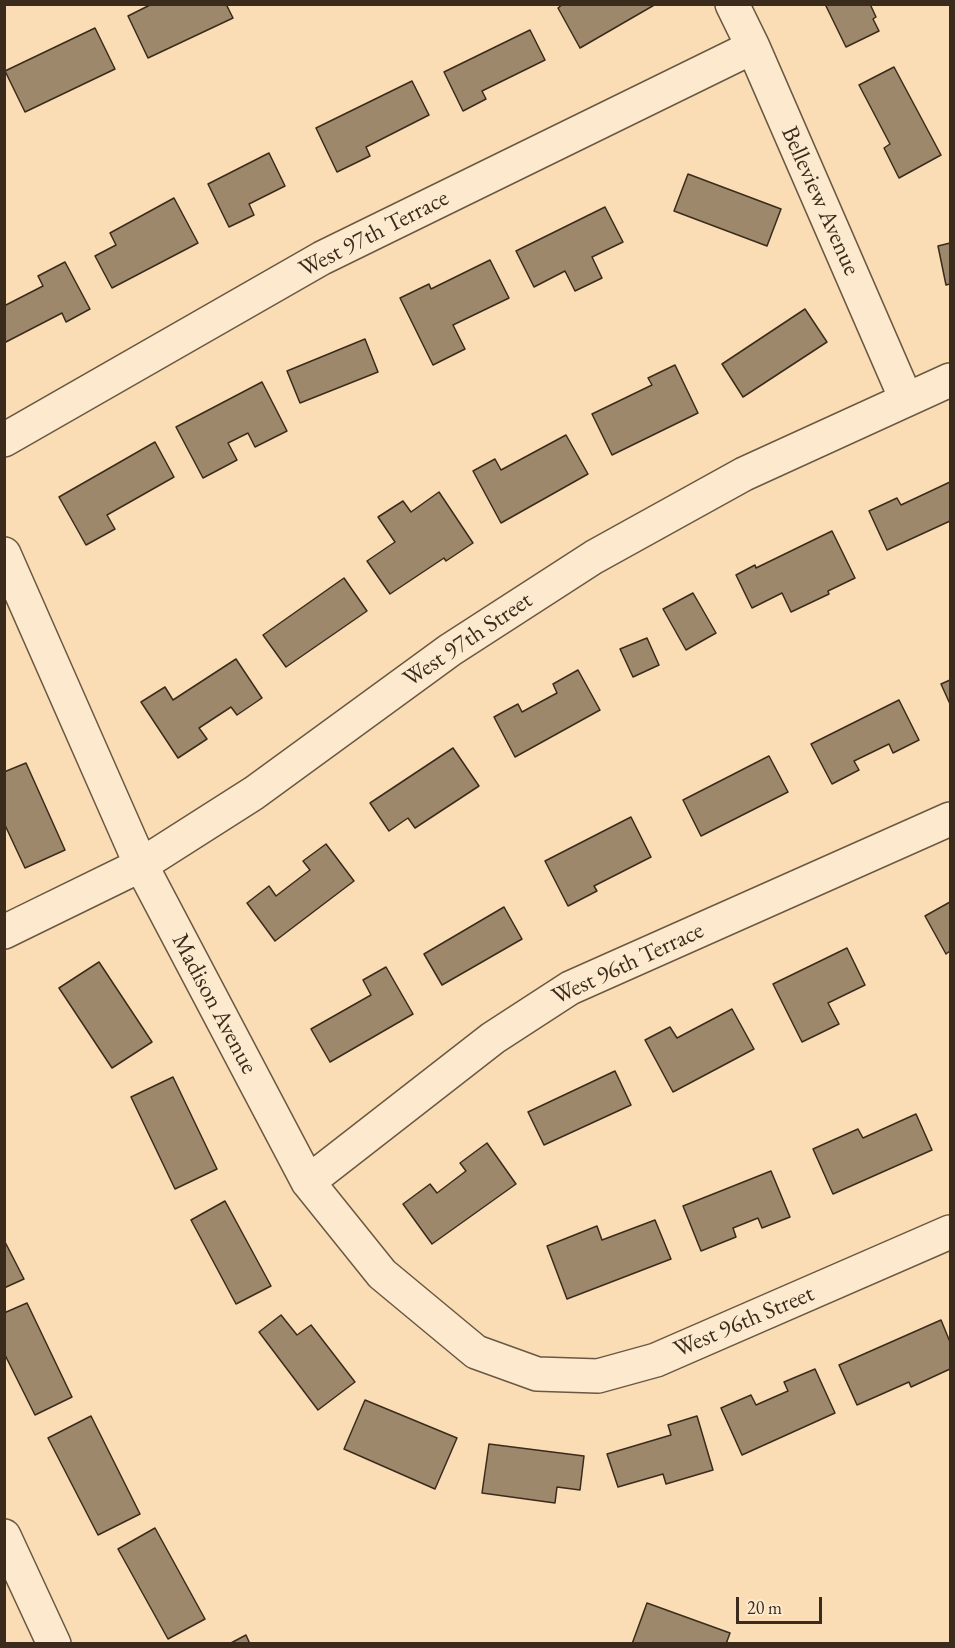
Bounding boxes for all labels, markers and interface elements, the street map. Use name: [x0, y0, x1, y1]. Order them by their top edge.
street label: Belleview Avenue: [774, 122, 866, 280]
street label: West 97th Terrace: [294, 184, 454, 284]
street label: West 97th Street: [398, 586, 538, 694]
street label: West 96th Terrace: [548, 916, 708, 1012]
street label: Madison Avenue: [165, 929, 263, 1079]
street label: West 96th Street: [670, 1280, 818, 1364]
scale bar: [739, 1585, 824, 1623]
text: 20 m: [747, 1596, 782, 1619]

